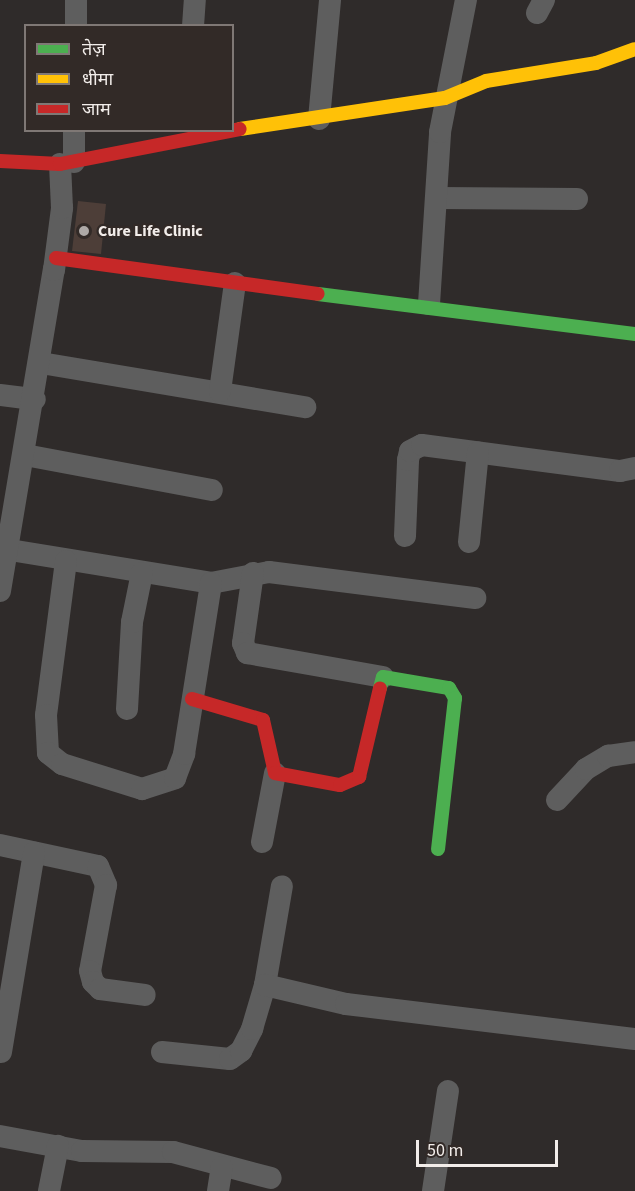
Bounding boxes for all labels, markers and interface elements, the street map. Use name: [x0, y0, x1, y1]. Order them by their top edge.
legend: [24, 24, 234, 132]
text: तेज़: [82, 37, 106, 62]
text: धीमा: [82, 67, 113, 92]
text: जाम: [82, 97, 111, 122]
place label: Cure Life Clinic: [98, 221, 203, 241]
marker: Cure Life Clinic: [75, 222, 93, 240]
scale bar: [419, 1128, 562, 1166]
text: 50 m: [427, 1138, 463, 1163]

